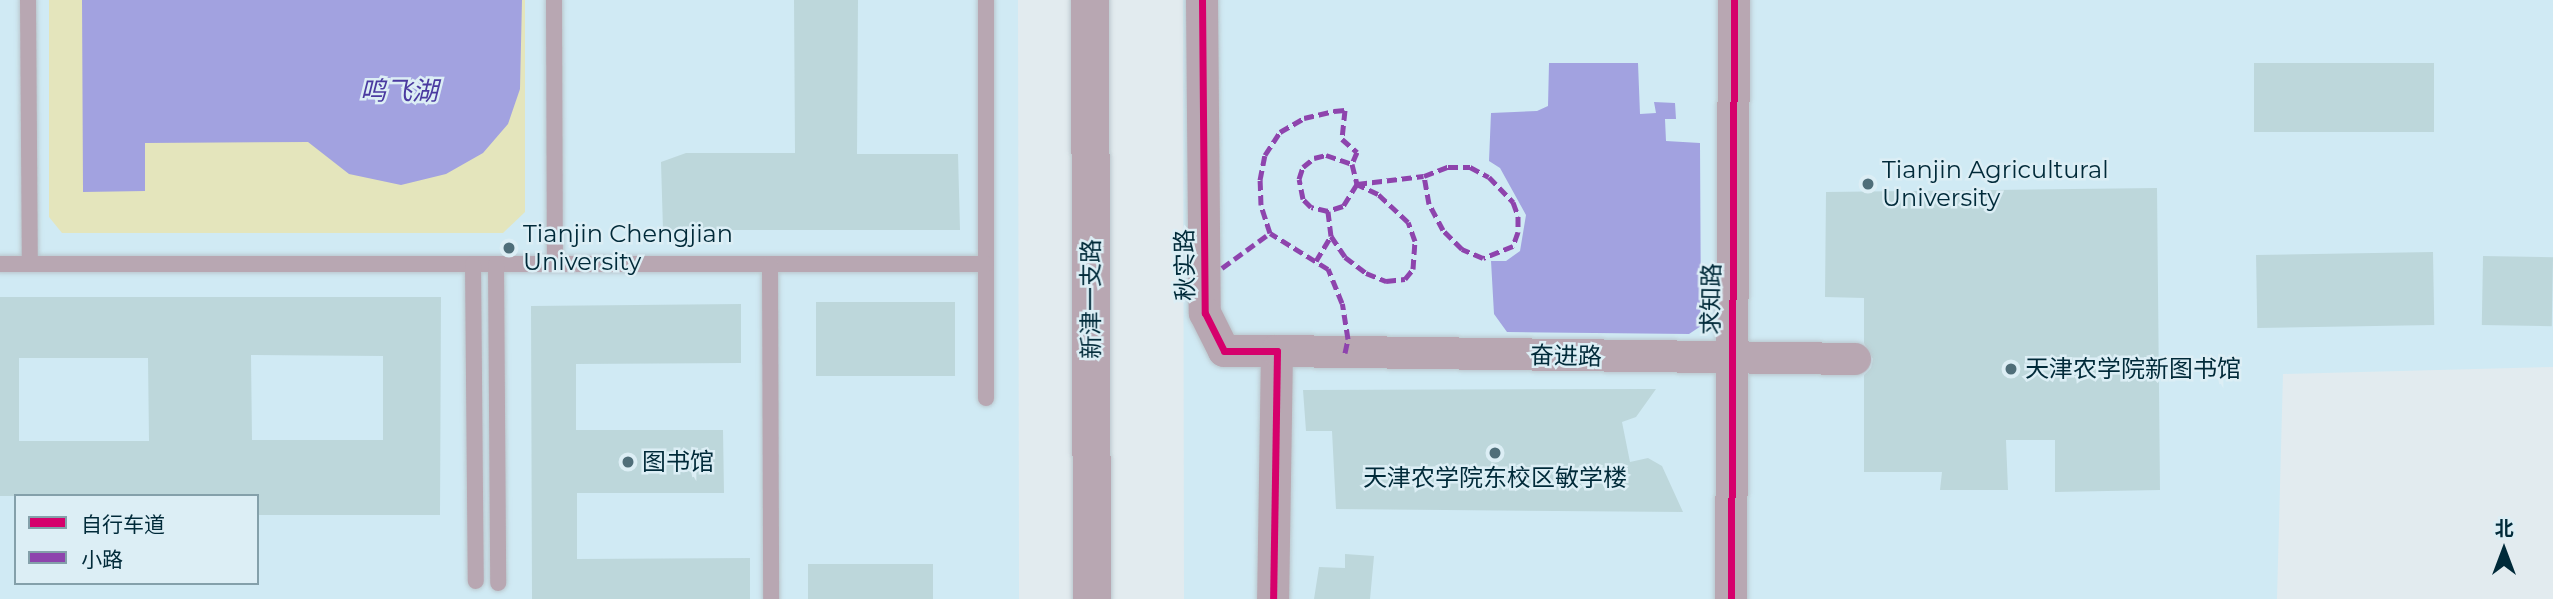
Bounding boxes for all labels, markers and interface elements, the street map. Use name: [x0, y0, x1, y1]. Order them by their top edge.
water label: 鸣飞湖: [360, 76, 438, 108]
place label: Tianjin Agricultural University: [1882, 156, 2109, 212]
marker: Tianjin Agricultural University: [1860, 176, 1876, 192]
place label: Tianjin Chengjian University: [523, 220, 733, 276]
street label: 秋实路: [1170, 229, 1200, 301]
street label: 新津一支路: [1077, 239, 1105, 359]
marker: Tianjin Chengjian University: [501, 240, 517, 256]
street label: 求知路: [1696, 263, 1726, 335]
street label: 奋进路: [1530, 341, 1602, 371]
place label: 天津农学院新图书馆: [2025, 355, 2241, 383]
marker: 天津农学院新图书馆: [2003, 361, 2019, 377]
marker: 天津农学院东校区敏学楼: [1487, 445, 1503, 461]
place label: 图书馆: [642, 448, 714, 476]
marker: 图书馆: [620, 454, 636, 470]
place label: 天津农学院东校区敏学楼: [1363, 464, 1627, 492]
legend: [14, 494, 259, 585]
text: 自行车道: [81, 512, 165, 537]
north arrow: [2469, 515, 2539, 585]
text: 北: [2494, 517, 2514, 540]
text: 小路: [81, 547, 123, 572]

